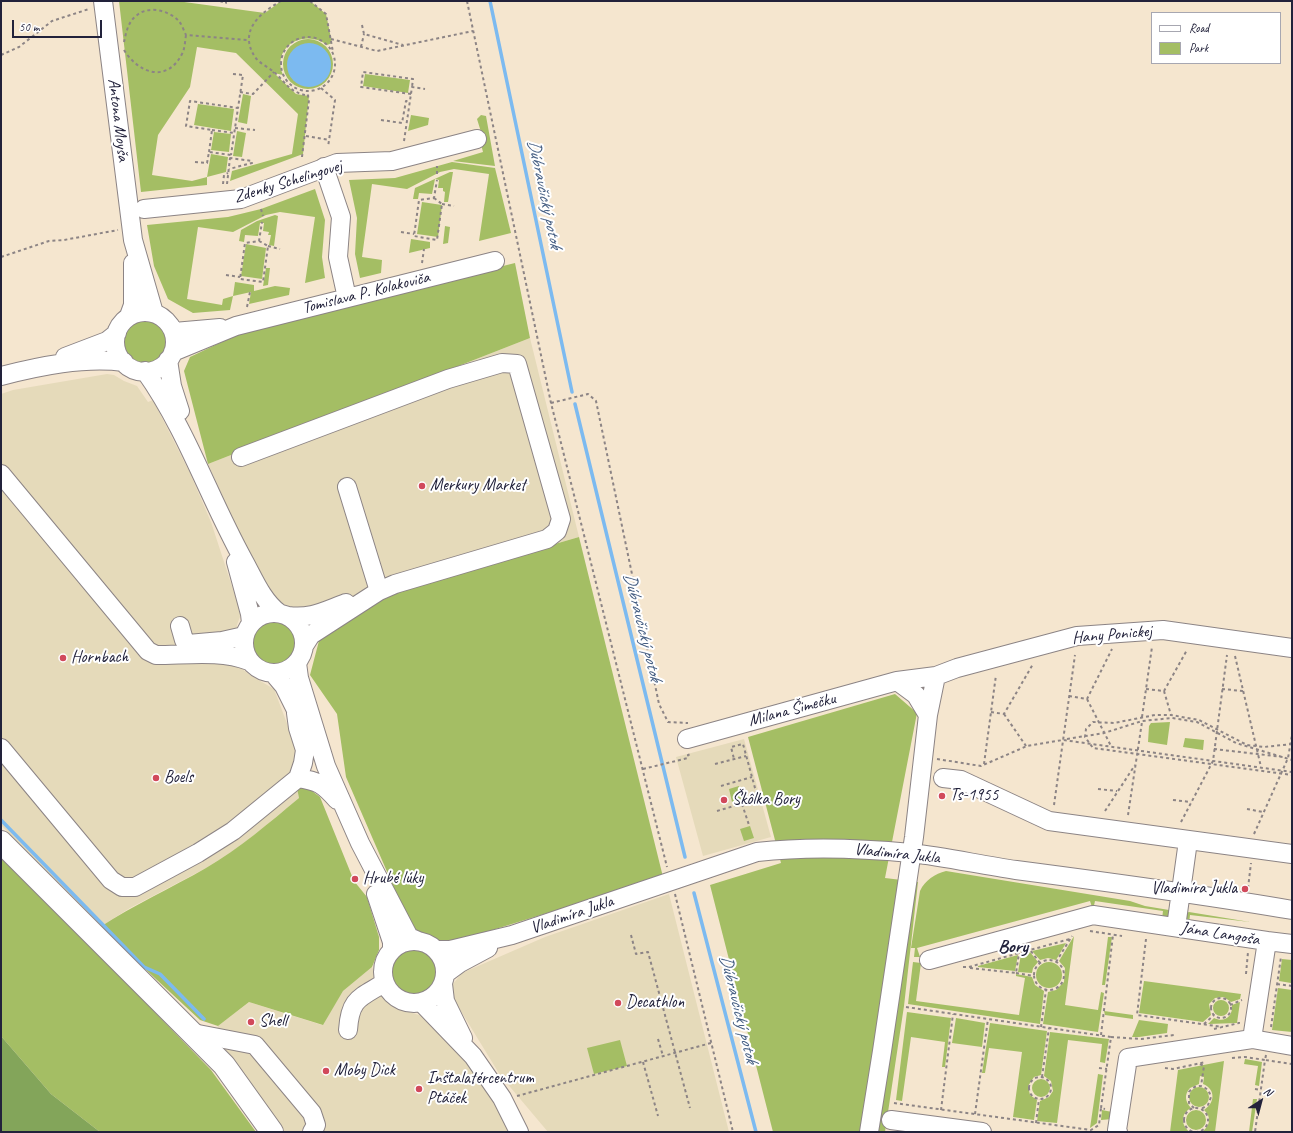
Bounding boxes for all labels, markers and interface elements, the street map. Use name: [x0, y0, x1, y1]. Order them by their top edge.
scale bar: [14, 12, 104, 38]
legend: [1151, 12, 1281, 64]
text: 50 m: [19, 19, 39, 35]
text: Road: [1189, 20, 1209, 36]
text: Park: [1189, 40, 1208, 56]
street label: Antona Moyša: [103, 77, 133, 163]
water label: Dúbravčický potok: [522, 138, 566, 250]
street label: Zdenky Schelingovej: [232, 156, 344, 208]
street label: Tomislava P. Kolakoviča: [300, 267, 432, 319]
place label: Merkury Market: [430, 476, 526, 496]
marker: Merkury Market: [417, 481, 427, 491]
water label: Dúbravčický potok: [618, 571, 666, 683]
street label: Hany Ponickej: [1071, 621, 1153, 649]
place label: Hornbach: [71, 648, 128, 668]
marker: Hornbach: [58, 653, 68, 663]
street label: Milana Šimečku: [746, 689, 838, 731]
place label: Boels: [164, 768, 193, 788]
marker: Boels: [151, 773, 161, 783]
place label: Ts-1955: [950, 786, 998, 806]
place label: Škôlka Bory: [732, 790, 800, 810]
marker: Ts-1955: [937, 791, 947, 801]
marker: Škôlka Bory: [719, 795, 729, 805]
street label: Vladimíra Jukla: [853, 839, 941, 869]
place label: Hrubé lúky: [363, 869, 423, 889]
marker: Hrubé lúky: [350, 874, 360, 884]
place label: Vladimíra Jukla: [1151, 879, 1237, 899]
marker: Vladimíra Jukla: [1240, 884, 1250, 894]
street label: Vladimíra Jukla: [528, 891, 616, 939]
street label: Jána Langoša: [1179, 918, 1261, 950]
district label: Bory: [998, 936, 1028, 958]
water label: Dúbravčický potok: [714, 953, 762, 1065]
place label: Decathlon: [626, 993, 684, 1013]
marker: Decathlon: [613, 998, 623, 1008]
place label: Shell: [259, 1012, 287, 1032]
marker: Shell: [246, 1017, 256, 1027]
place label: Moby Dick: [334, 1061, 395, 1081]
marker: Moby Dick: [321, 1066, 331, 1076]
place label: Inštalatércentrum Ptáček: [427, 1069, 534, 1109]
north arrow: [1241, 1081, 1281, 1121]
marker: Inštalatércentrum Ptáček: [414, 1084, 424, 1094]
text: N: [1261, 1084, 1275, 1099]

